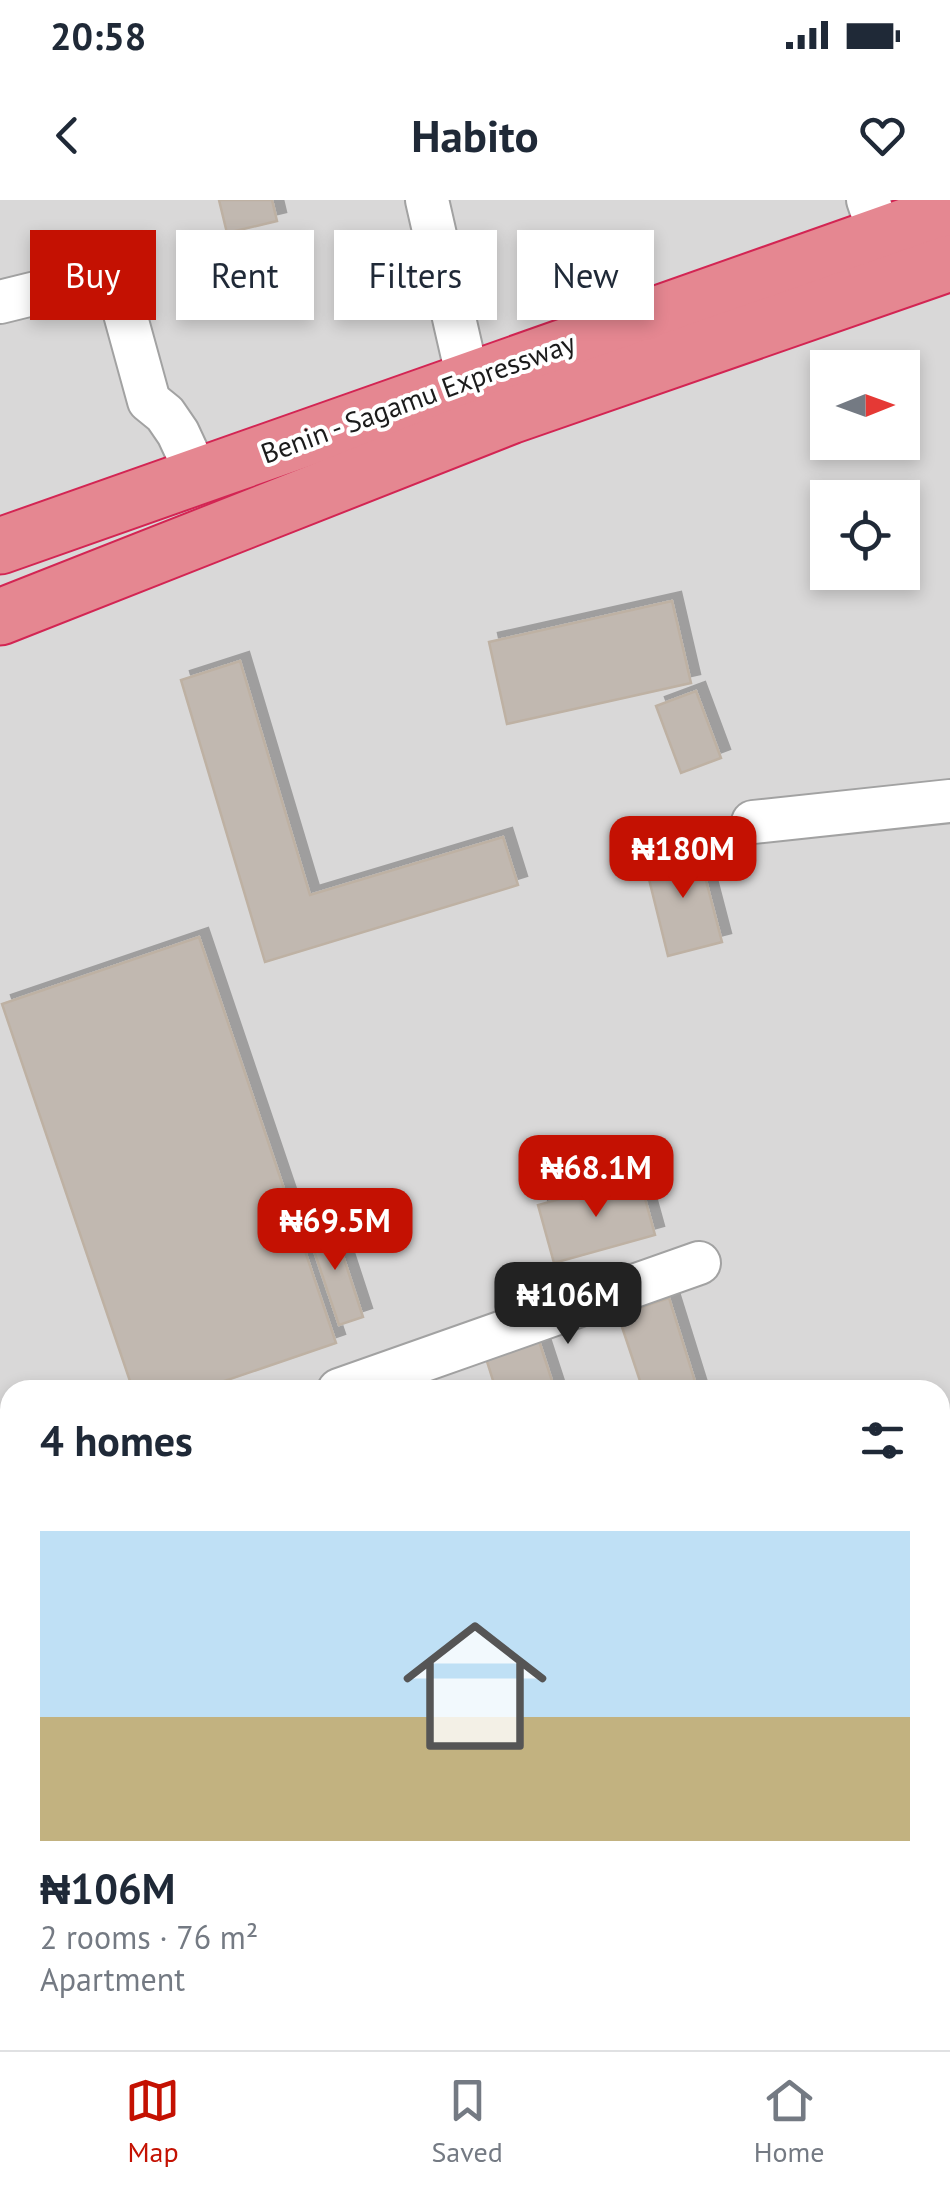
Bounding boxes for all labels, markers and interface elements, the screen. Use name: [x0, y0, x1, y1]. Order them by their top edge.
text: 20:58: [50, 11, 146, 60]
text: Habito: [411, 106, 539, 164]
icon: back: [40, 108, 95, 163]
icon: heart: [855, 108, 910, 163]
chip: Buy: [30, 230, 156, 320]
chip: Rent: [176, 230, 314, 320]
chip: Filters: [334, 230, 497, 320]
chip: New: [517, 230, 654, 320]
street label: Benin - Sagamu Expressway: [256, 323, 580, 472]
north arrow: [810, 350, 920, 460]
map controls: [810, 350, 920, 590]
button: locate: [810, 480, 920, 590]
pin: ₦180M: [613, 816, 753, 901]
text: ₦180M: [631, 827, 735, 869]
pin: ₦68.1M: [515, 1135, 677, 1220]
text: ₦68.1M: [540, 1146, 652, 1188]
pin: ₦69.5M: [254, 1188, 416, 1273]
text: ₦69.5M: [279, 1199, 391, 1241]
pin: ₦106M: [498, 1262, 638, 1347]
text: ₦106M: [516, 1273, 620, 1315]
text: 4 homes: [40, 1413, 193, 1468]
icon: filters: [855, 1413, 910, 1468]
icon: home: [385, 1596, 565, 1776]
text: ₦106M: [40, 1861, 175, 1916]
text: 2 rooms · 76 m²: [40, 1916, 258, 1958]
text: Apartment: [40, 1958, 185, 2000]
tab: Map: [125, 2073, 180, 2170]
tab: Saved: [431, 2073, 503, 2170]
tab: Home: [754, 2073, 824, 2170]

